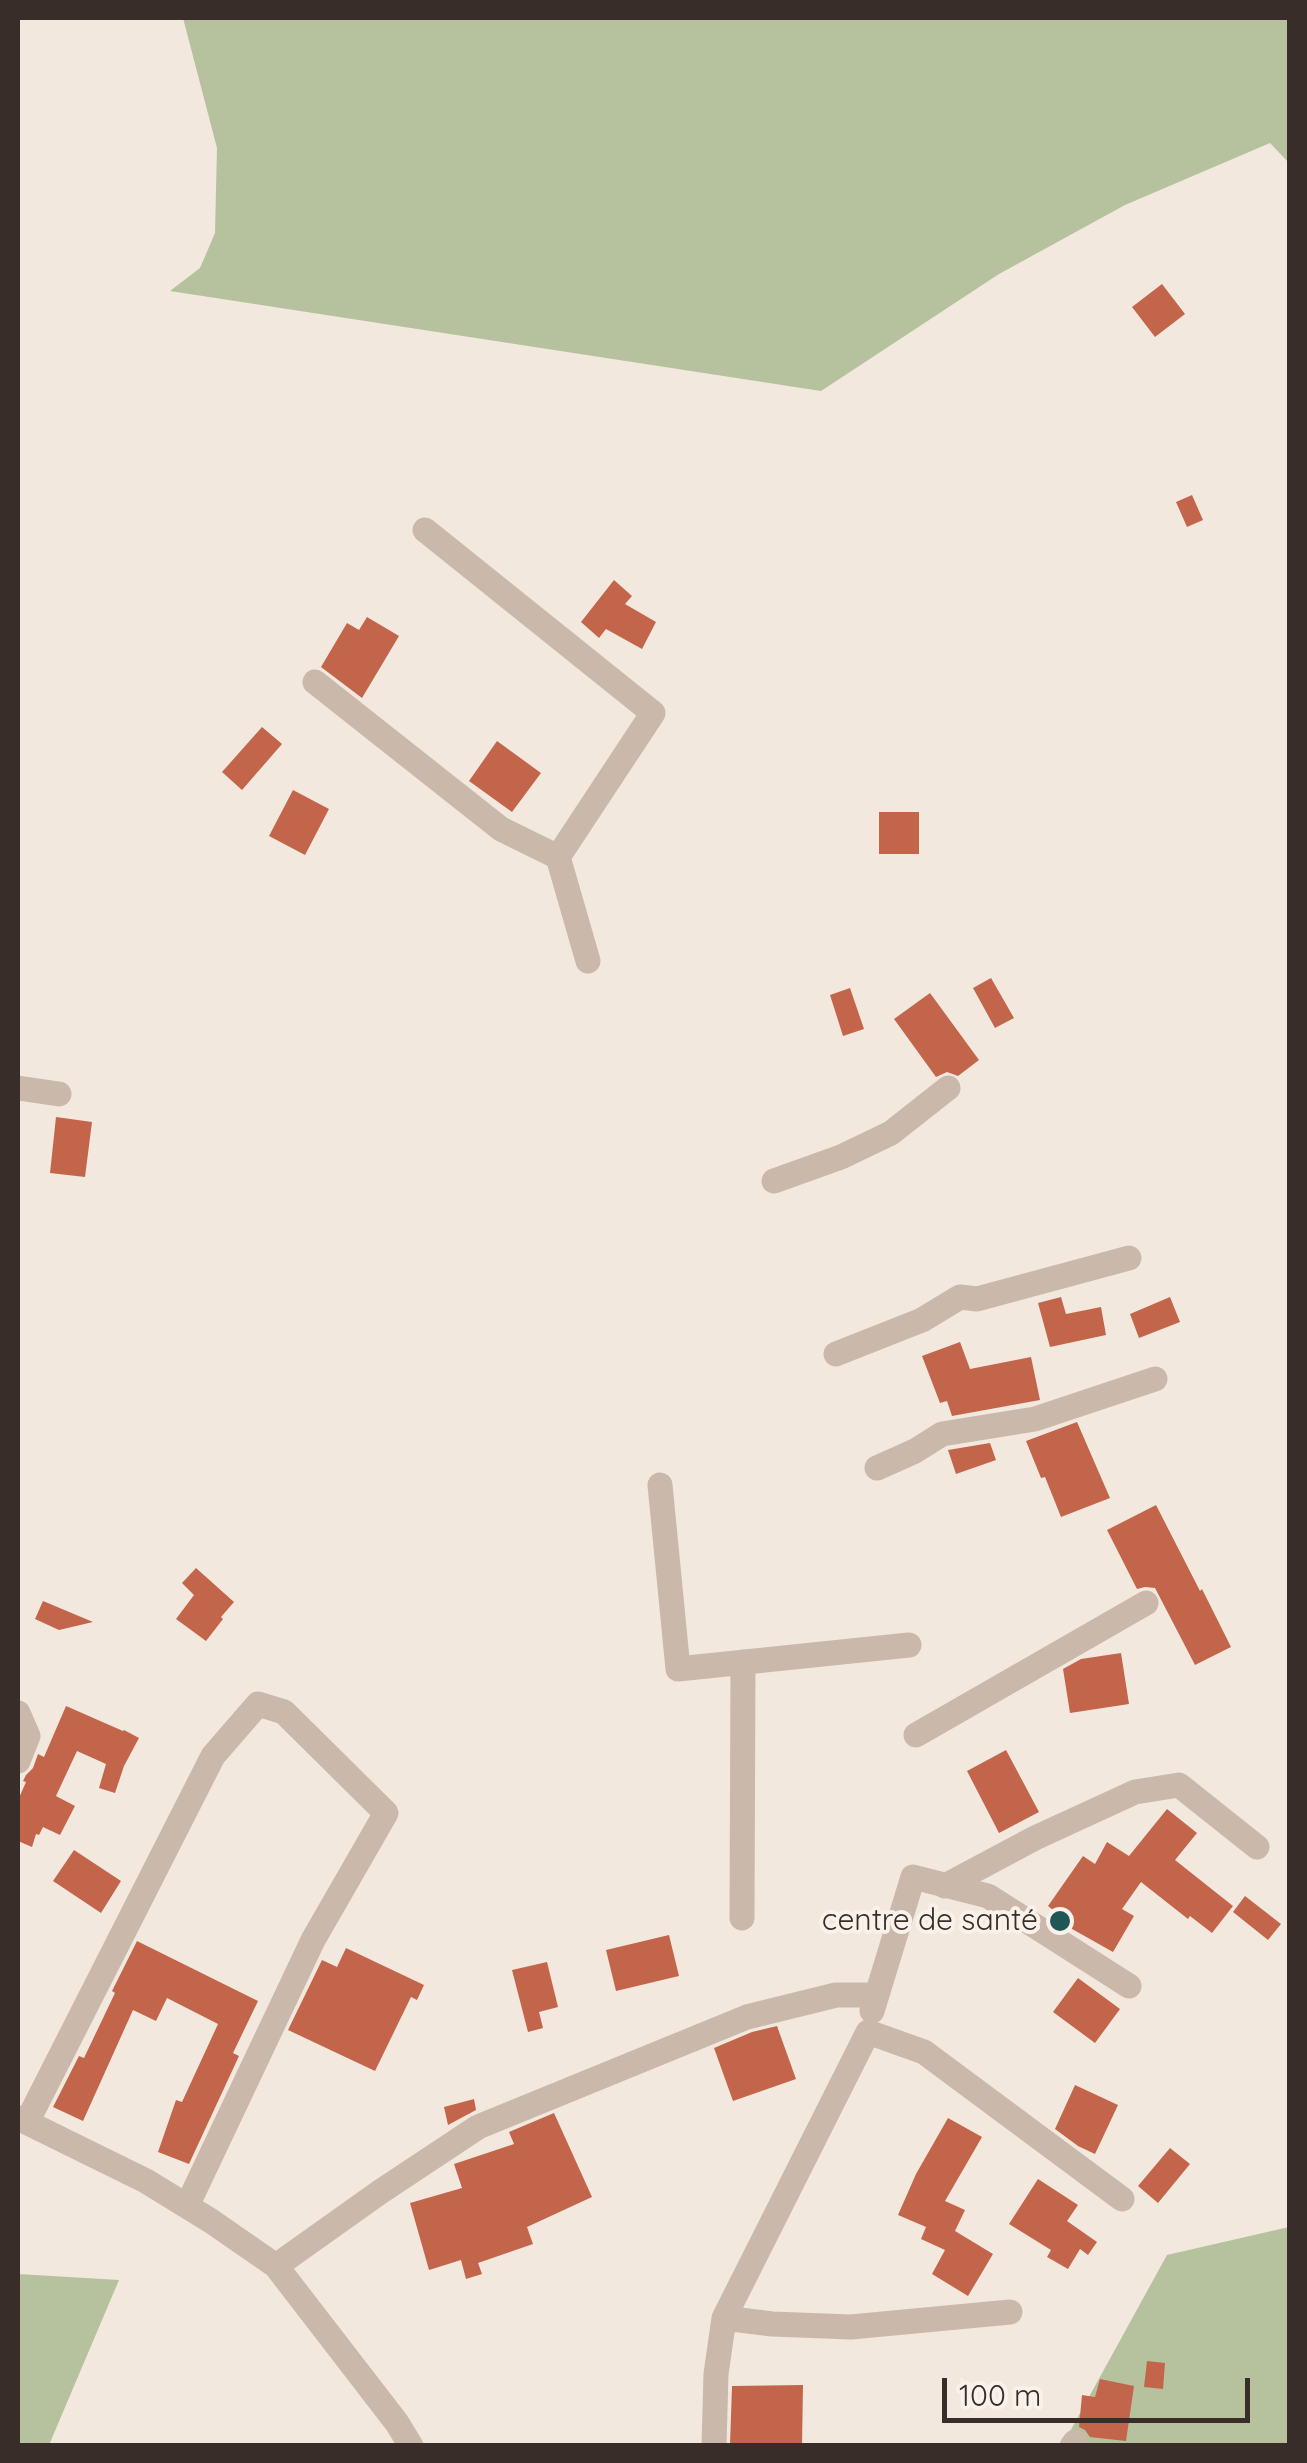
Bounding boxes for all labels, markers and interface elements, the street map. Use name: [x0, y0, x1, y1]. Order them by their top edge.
place label: centre de santé: [822, 1903, 1038, 1939]
marker: centre de santé: [1047, 1908, 1073, 1934]
scale bar: [947, 2358, 1254, 2420]
text: 100 m: [959, 2376, 1041, 2414]

